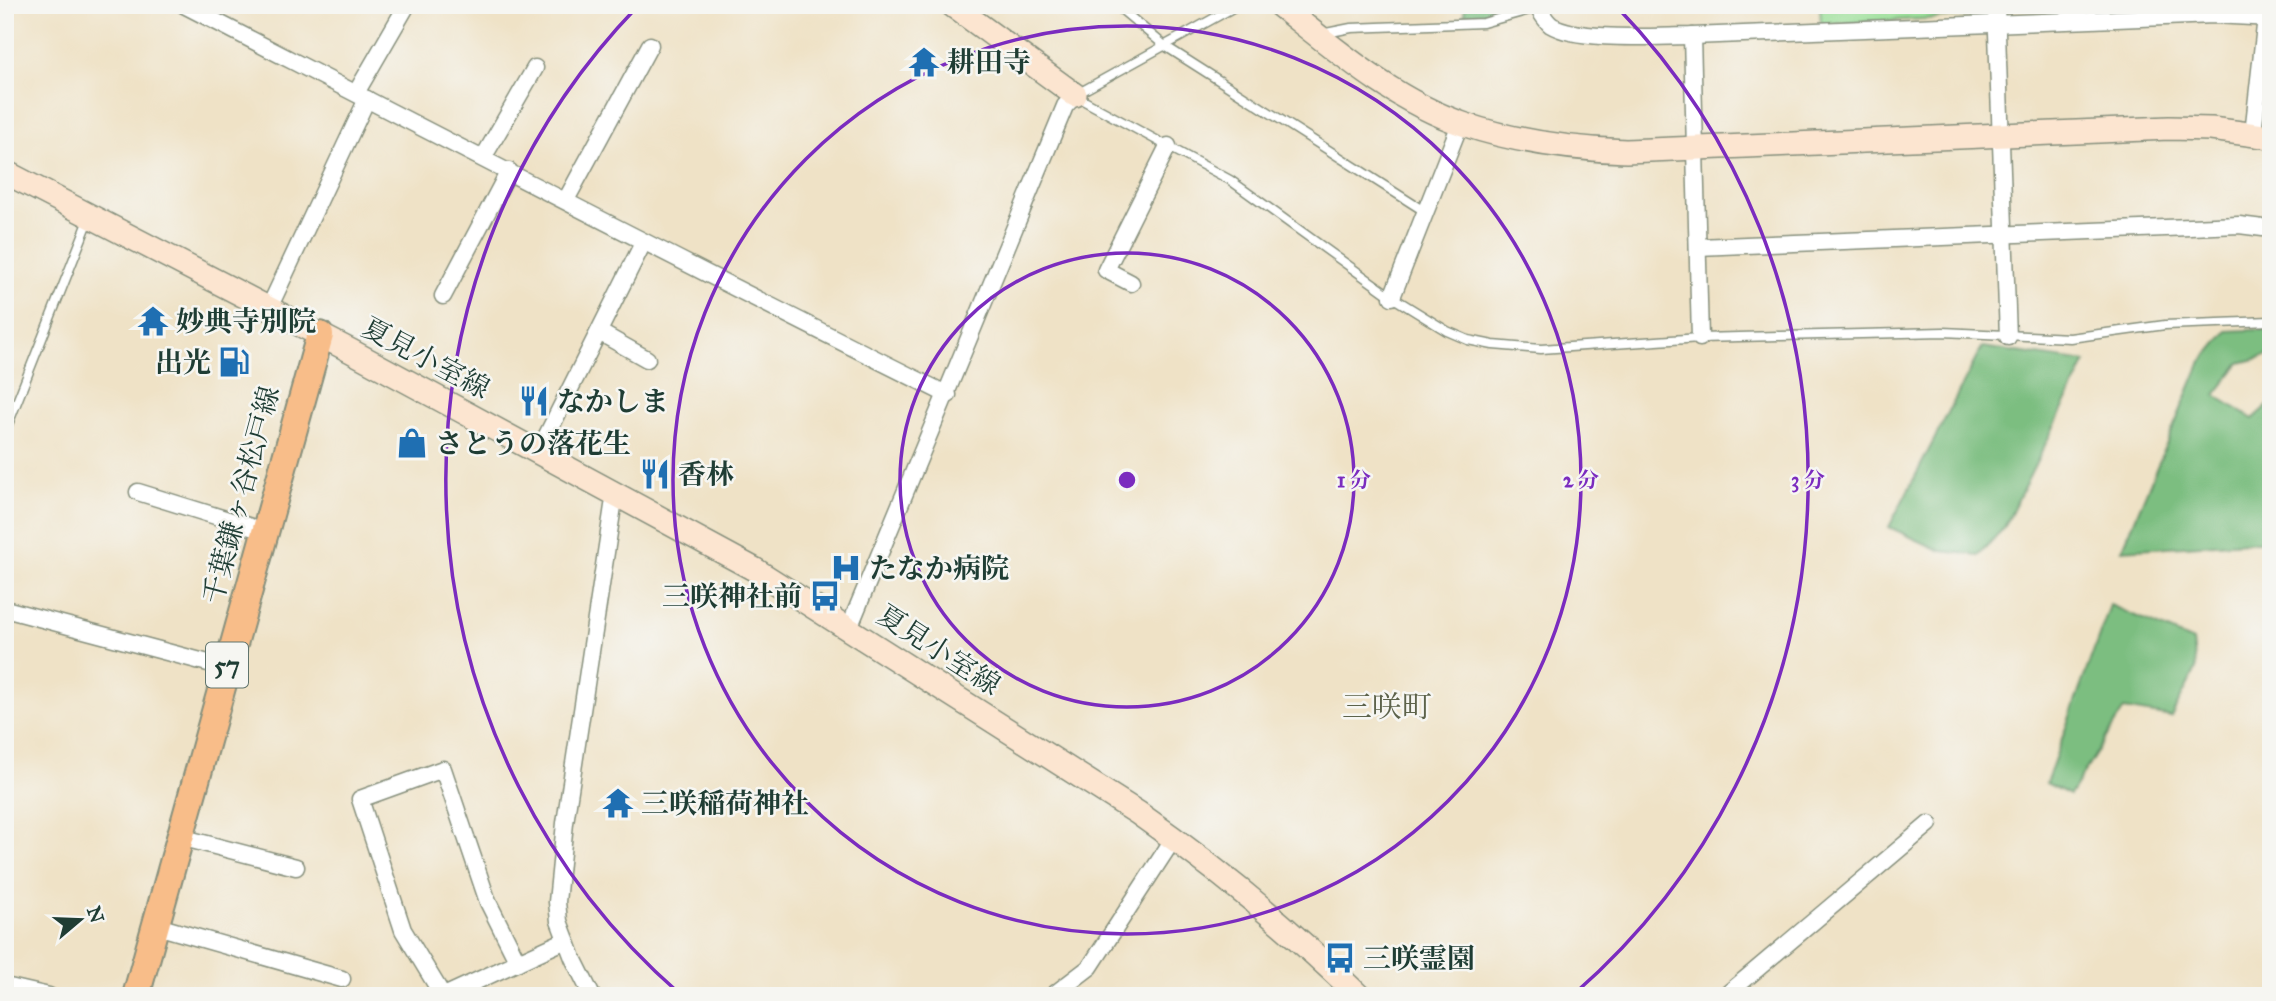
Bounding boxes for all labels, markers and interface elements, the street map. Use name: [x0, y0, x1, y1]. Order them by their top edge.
temple icon: 耕田寺: [907, 45, 941, 79]
place label: 耕田寺: [947, 45, 1031, 80]
temple icon: 妙典寺別院: [136, 304, 170, 338]
place label: 妙典寺別院: [176, 304, 316, 339]
street label: 夏見小室線: [356, 310, 496, 406]
place label: 出光: [155, 345, 211, 380]
fuel station icon: 出光: [217, 345, 251, 379]
street label: 千葉鎌ヶ谷松戸線: [195, 382, 287, 608]
restaurant icon: なかしま: [517, 384, 551, 418]
place label: なかしま: [557, 384, 669, 419]
shop icon: さとうの落花生: [395, 426, 429, 460]
place label: さとうの落花生: [435, 426, 631, 461]
restaurant icon: 香林: [638, 457, 672, 491]
place label: 香林: [678, 457, 734, 492]
text: 1 分: [1337, 467, 1371, 493]
text: 2 分: [1563, 467, 1599, 493]
text: 3 分: [1791, 467, 1825, 493]
centre of rings: [1115, 468, 1139, 492]
hospital icon: たなか病院: [829, 551, 863, 585]
place label: たなか病院: [869, 551, 1009, 586]
place label: 三咲神社前: [662, 579, 802, 614]
bus stop icon: 三咲神社前: [808, 579, 842, 613]
street label: 夏見小室線: [871, 597, 1007, 703]
road number: 57: [206, 642, 248, 688]
district label: 三咲町: [1342, 689, 1432, 725]
temple icon: 三咲稲荷神社: [601, 786, 635, 820]
place label: 三咲稲荷神社: [641, 786, 809, 821]
north arrow: [46, 886, 116, 956]
text: N: [82, 903, 109, 926]
bus stop icon: 三咲霊園: [1323, 941, 1357, 975]
place label: 三咲霊園: [1363, 941, 1475, 976]

